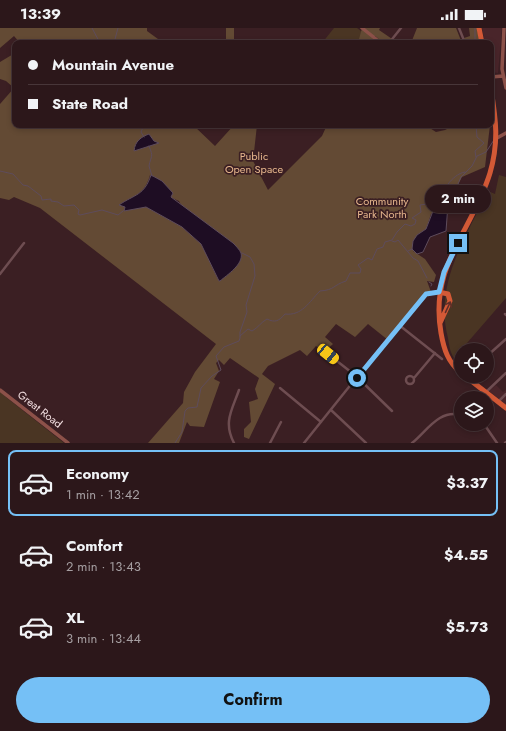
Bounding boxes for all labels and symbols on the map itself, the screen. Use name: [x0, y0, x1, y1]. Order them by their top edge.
park label: Public Open Space: [225, 148, 283, 177]
callout: 2 min: [425, 185, 491, 213]
park label: Community Park North: [356, 193, 408, 222]
route end: [449, 234, 467, 252]
one-way arrow: [444, 301, 452, 313]
car: [315, 342, 341, 366]
route start: [348, 369, 366, 387]
street label: Great Road: [14, 386, 66, 432]

